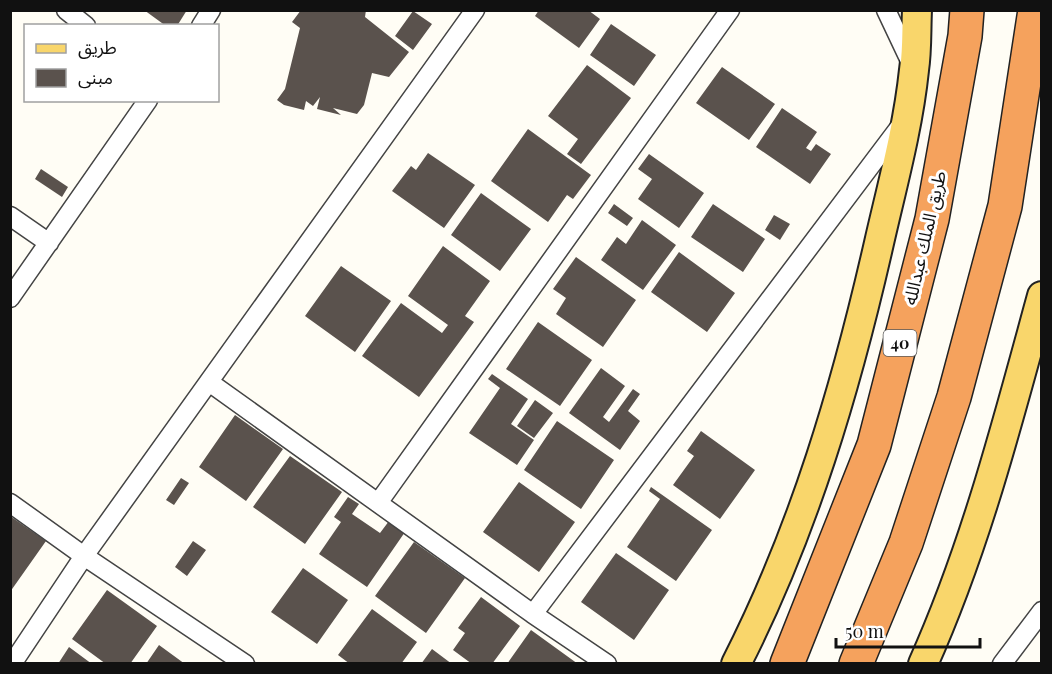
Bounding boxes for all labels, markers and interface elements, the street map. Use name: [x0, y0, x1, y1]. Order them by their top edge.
legend: [24, 24, 219, 102]
text: طريق: [78, 35, 117, 59]
text: مبنى: [78, 65, 113, 89]
street label: طريق الملك عبدالله: [897, 168, 951, 307]
road number: 40: [884, 330, 916, 356]
scale bar: [836, 611, 980, 649]
text: 50 m: [845, 619, 884, 643]

